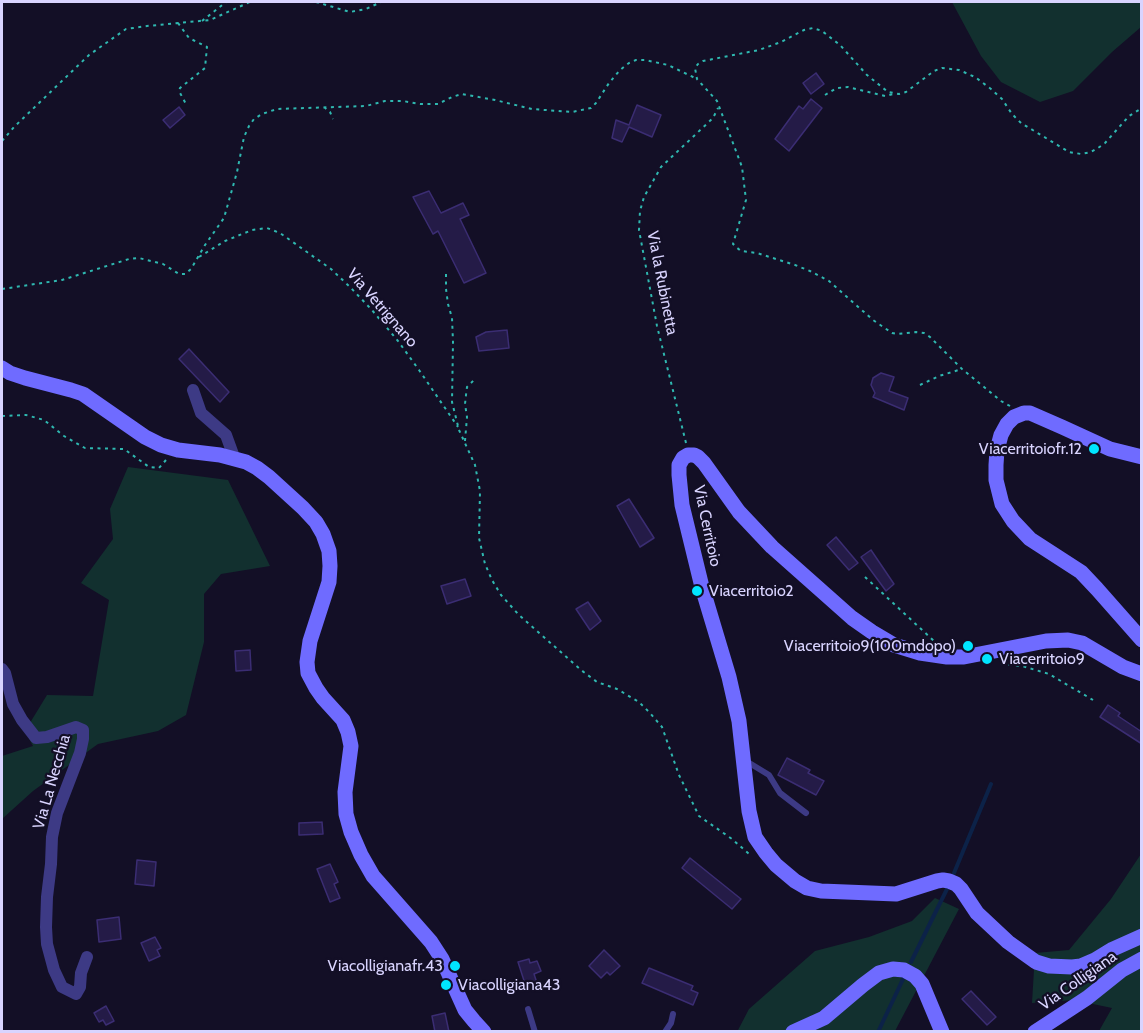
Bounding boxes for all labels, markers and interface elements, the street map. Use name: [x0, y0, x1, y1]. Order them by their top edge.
street label: Via la Rubinetta: [642, 229, 682, 337]
street label: Via Vetrignano: [343, 265, 421, 351]
place label: Viacerritoiofr.12: [979, 439, 1082, 459]
marker: Viacerritoiofr.12: [1087, 442, 1101, 456]
street label: Via Cerritoio: [689, 484, 725, 568]
place label: Viacerritoio2: [709, 581, 794, 601]
marker: Viacerritoio2: [690, 584, 704, 598]
place label: Viacerritoio9(100mdopo): [784, 636, 956, 656]
marker: Viacerritoio9(100mdopo): [961, 639, 975, 653]
place label: Viacerritoio9: [999, 649, 1085, 669]
marker: Viacerritoio9: [980, 652, 994, 666]
street label: Via La Necchia: [29, 732, 75, 832]
street label: Via Colligiana: [1035, 947, 1121, 1015]
place label: Viacolligianafr.43: [328, 956, 443, 976]
marker: Viacolligianafr.43: [448, 959, 462, 973]
place label: Viacolligiana43: [458, 975, 560, 995]
marker: Viacolligiana43: [439, 978, 453, 992]

